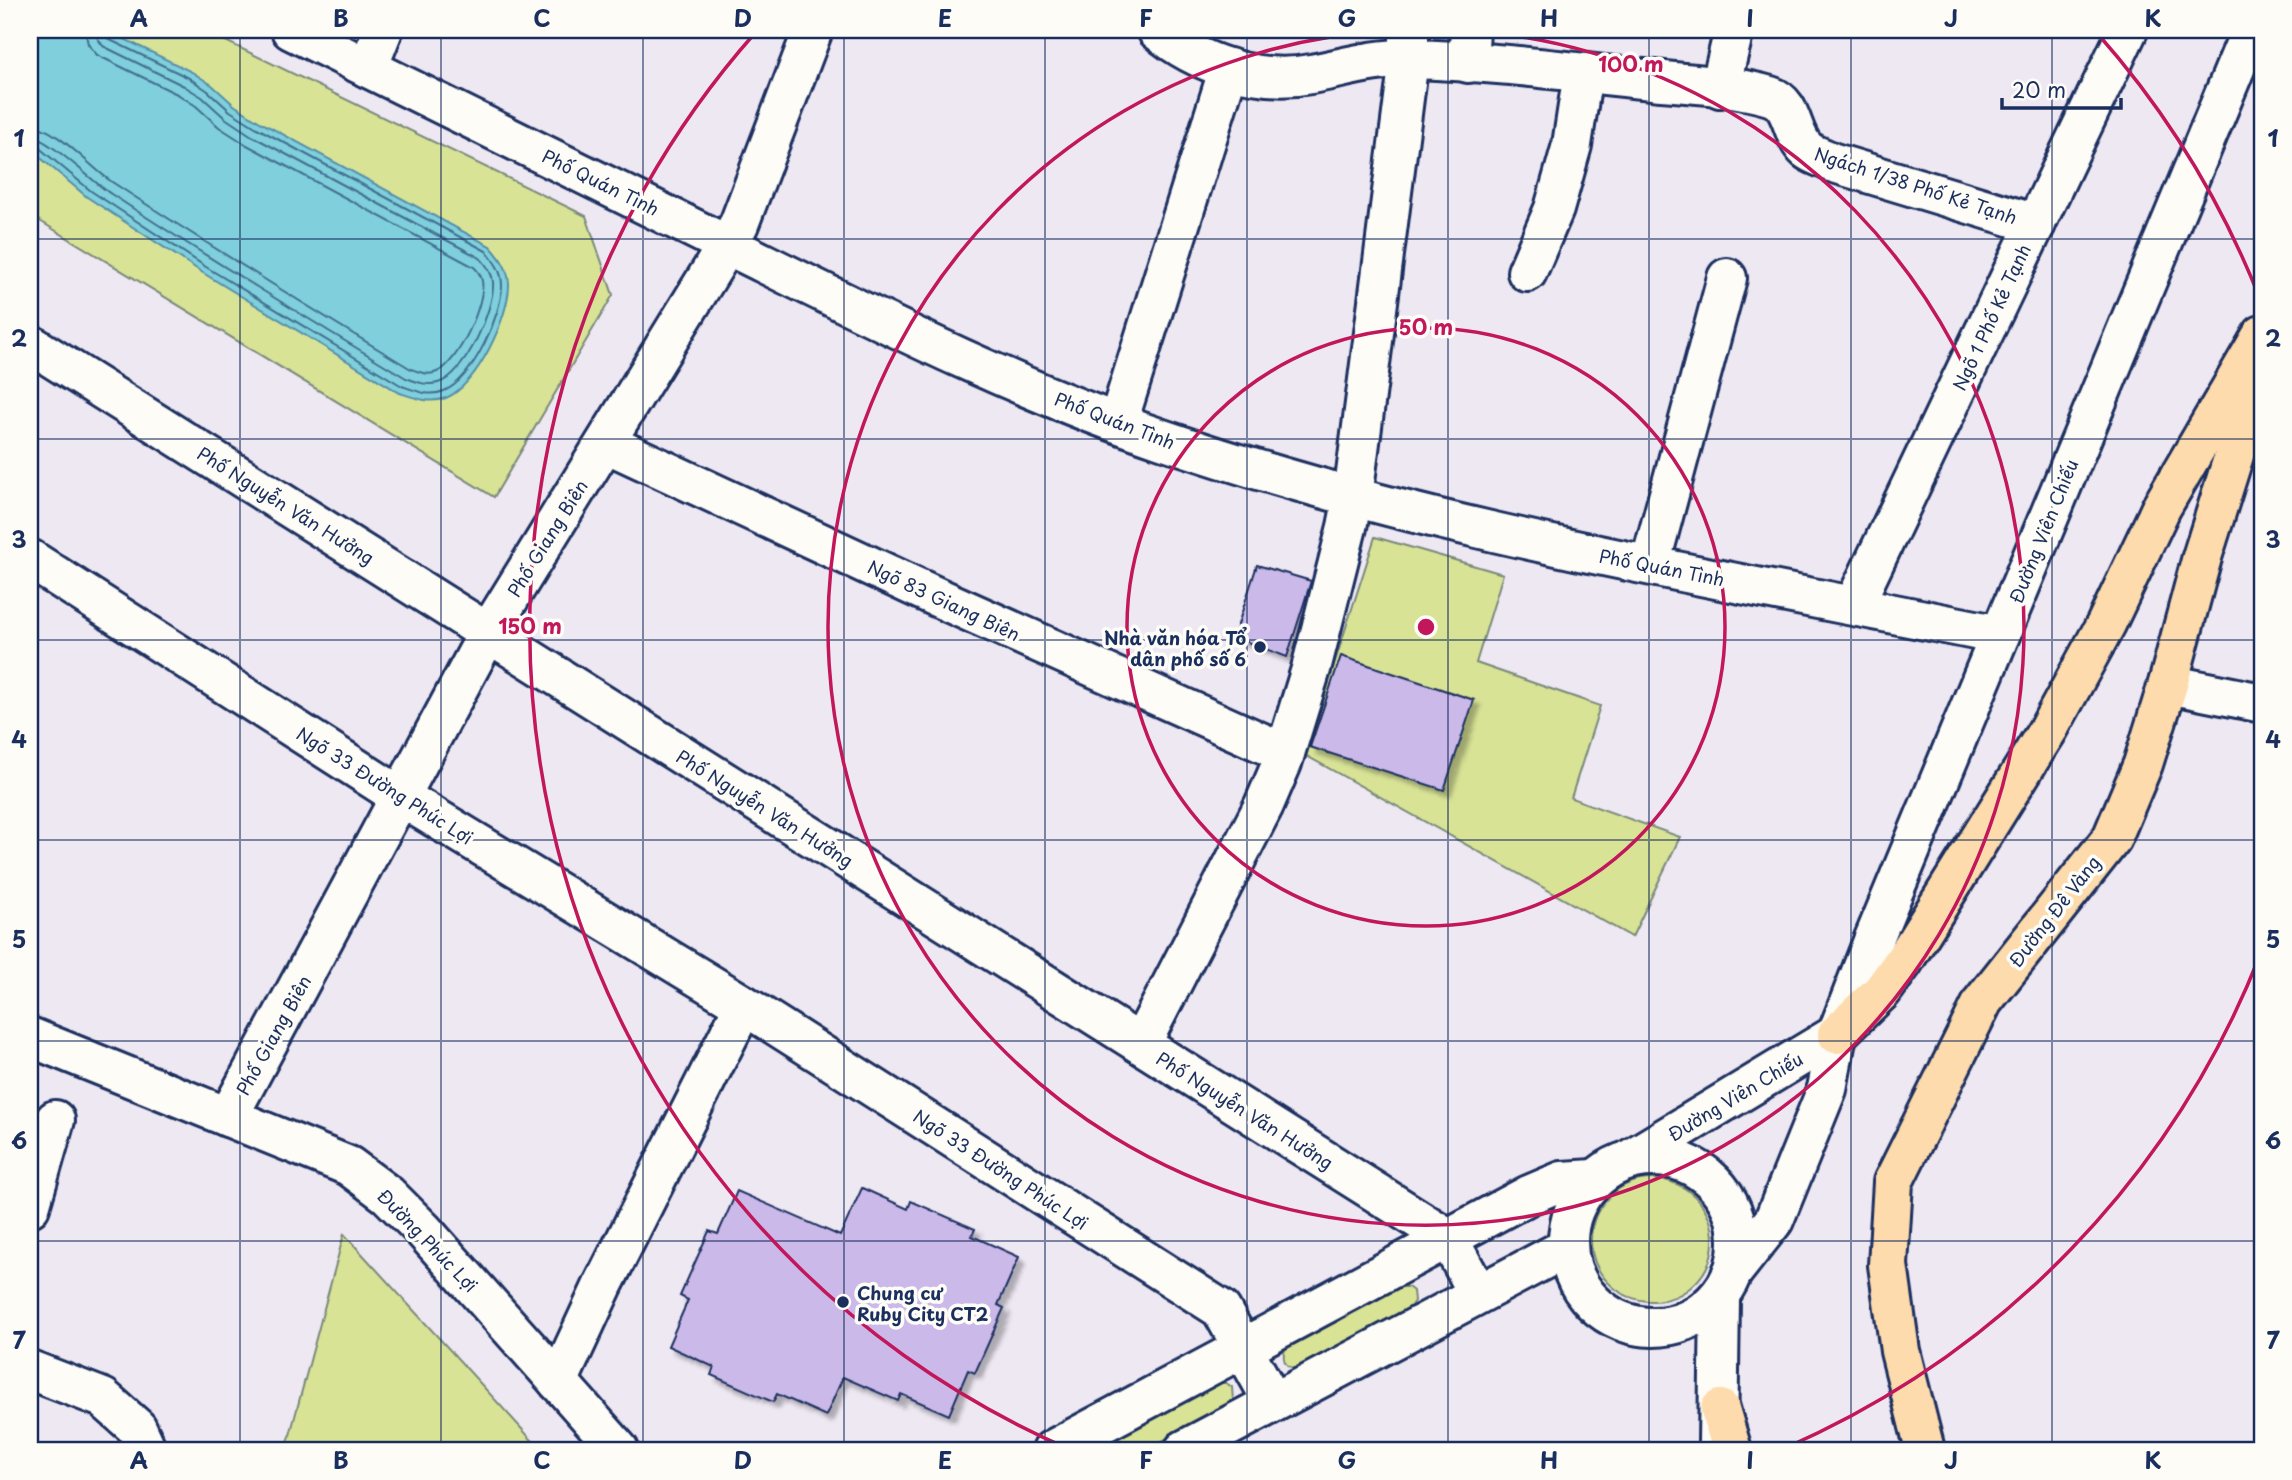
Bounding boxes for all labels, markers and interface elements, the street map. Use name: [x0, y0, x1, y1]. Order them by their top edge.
text: A: [130, 0, 148, 35]
text: B: [333, 0, 349, 35]
text: C: [533, 0, 551, 35]
text: D: [734, 0, 752, 35]
text: E: [938, 0, 952, 35]
text: F: [1139, 0, 1153, 35]
text: G: [1338, 0, 1356, 35]
text: H: [1540, 0, 1558, 35]
text: I: [1746, 0, 1754, 35]
text: J: [1944, 0, 1958, 35]
text: K: [2145, 0, 2162, 35]
text: 100 m: [1598, 47, 1664, 79]
scale bar: [2002, 66, 2120, 110]
text: 20 m: [2012, 73, 2066, 105]
text: 1: [14, 120, 25, 155]
text: 1: [2268, 120, 2279, 155]
street label: Ngách 1/38 Phố Kẻ Tạnh: [1811, 139, 2021, 231]
street label: Phố Quán Tình: [538, 142, 664, 222]
street label: Ngõ 1 Phố Kẻ Tạnh: [1945, 239, 2037, 395]
text: 50 m: [1399, 310, 1453, 342]
text: 2: [11, 320, 27, 355]
text: 2: [2265, 320, 2281, 355]
street label: Phố Quán Tình: [1051, 385, 1179, 455]
street label: Phố Nguyễn Văn Hưởng: [192, 439, 380, 571]
street label: Đường Viên Chiếu: [2002, 455, 2084, 607]
street label: Phố Giang Biên: [500, 474, 594, 602]
text: 3: [11, 521, 27, 556]
text: 3: [2265, 521, 2281, 556]
street label: Phố Quán Tình: [1597, 542, 1727, 592]
street label: Ngõ 83 Giang Biên: [863, 553, 1025, 647]
text: 150 m: [498, 609, 562, 641]
centre of rings: [1414, 615, 1438, 639]
place label: Nhà văn hóa Tổ dân phố số 6: [1104, 624, 1248, 672]
marker: Nhà văn hóa Tổ dân phố số 6: [1252, 639, 1268, 655]
street label: Ngõ 33 Đường Phúc Lợi: [291, 720, 479, 850]
text: 4: [11, 721, 27, 756]
text: 4: [2265, 721, 2281, 756]
street label: Phố Nguyễn Văn Hưởng: [671, 742, 859, 874]
street label: Đường Đê Vàng: [2002, 850, 2106, 972]
text: 5: [12, 921, 26, 956]
text: 5: [2266, 921, 2280, 956]
street label: Phố Giang Biên: [229, 970, 317, 1100]
street label: Phố Nguyễn Văn Hưởng: [1151, 1044, 1339, 1176]
street label: Đường Viên Chiếu: [1662, 1045, 1808, 1147]
street label: Ngõ 33 Đường Phúc Lợi: [908, 1102, 1094, 1236]
text: 6: [11, 1122, 27, 1157]
text: 6: [2265, 1122, 2281, 1157]
street label: Đường Phúc Lợi: [372, 1182, 484, 1298]
place label: Chung cư Ruby City CT2: [857, 1279, 989, 1327]
marker: Chung cư Ruby City CT2: [835, 1294, 851, 1310]
text: 7: [12, 1322, 26, 1357]
text: 7: [2266, 1322, 2280, 1357]
text: A: [130, 1442, 148, 1477]
text: B: [333, 1442, 349, 1477]
text: C: [533, 1442, 551, 1477]
text: D: [734, 1442, 752, 1477]
text: E: [938, 1442, 952, 1477]
text: F: [1139, 1442, 1153, 1477]
text: G: [1338, 1442, 1356, 1477]
text: H: [1540, 1442, 1558, 1477]
text: I: [1746, 1442, 1754, 1477]
text: J: [1944, 1442, 1958, 1477]
text: K: [2145, 1442, 2162, 1477]

